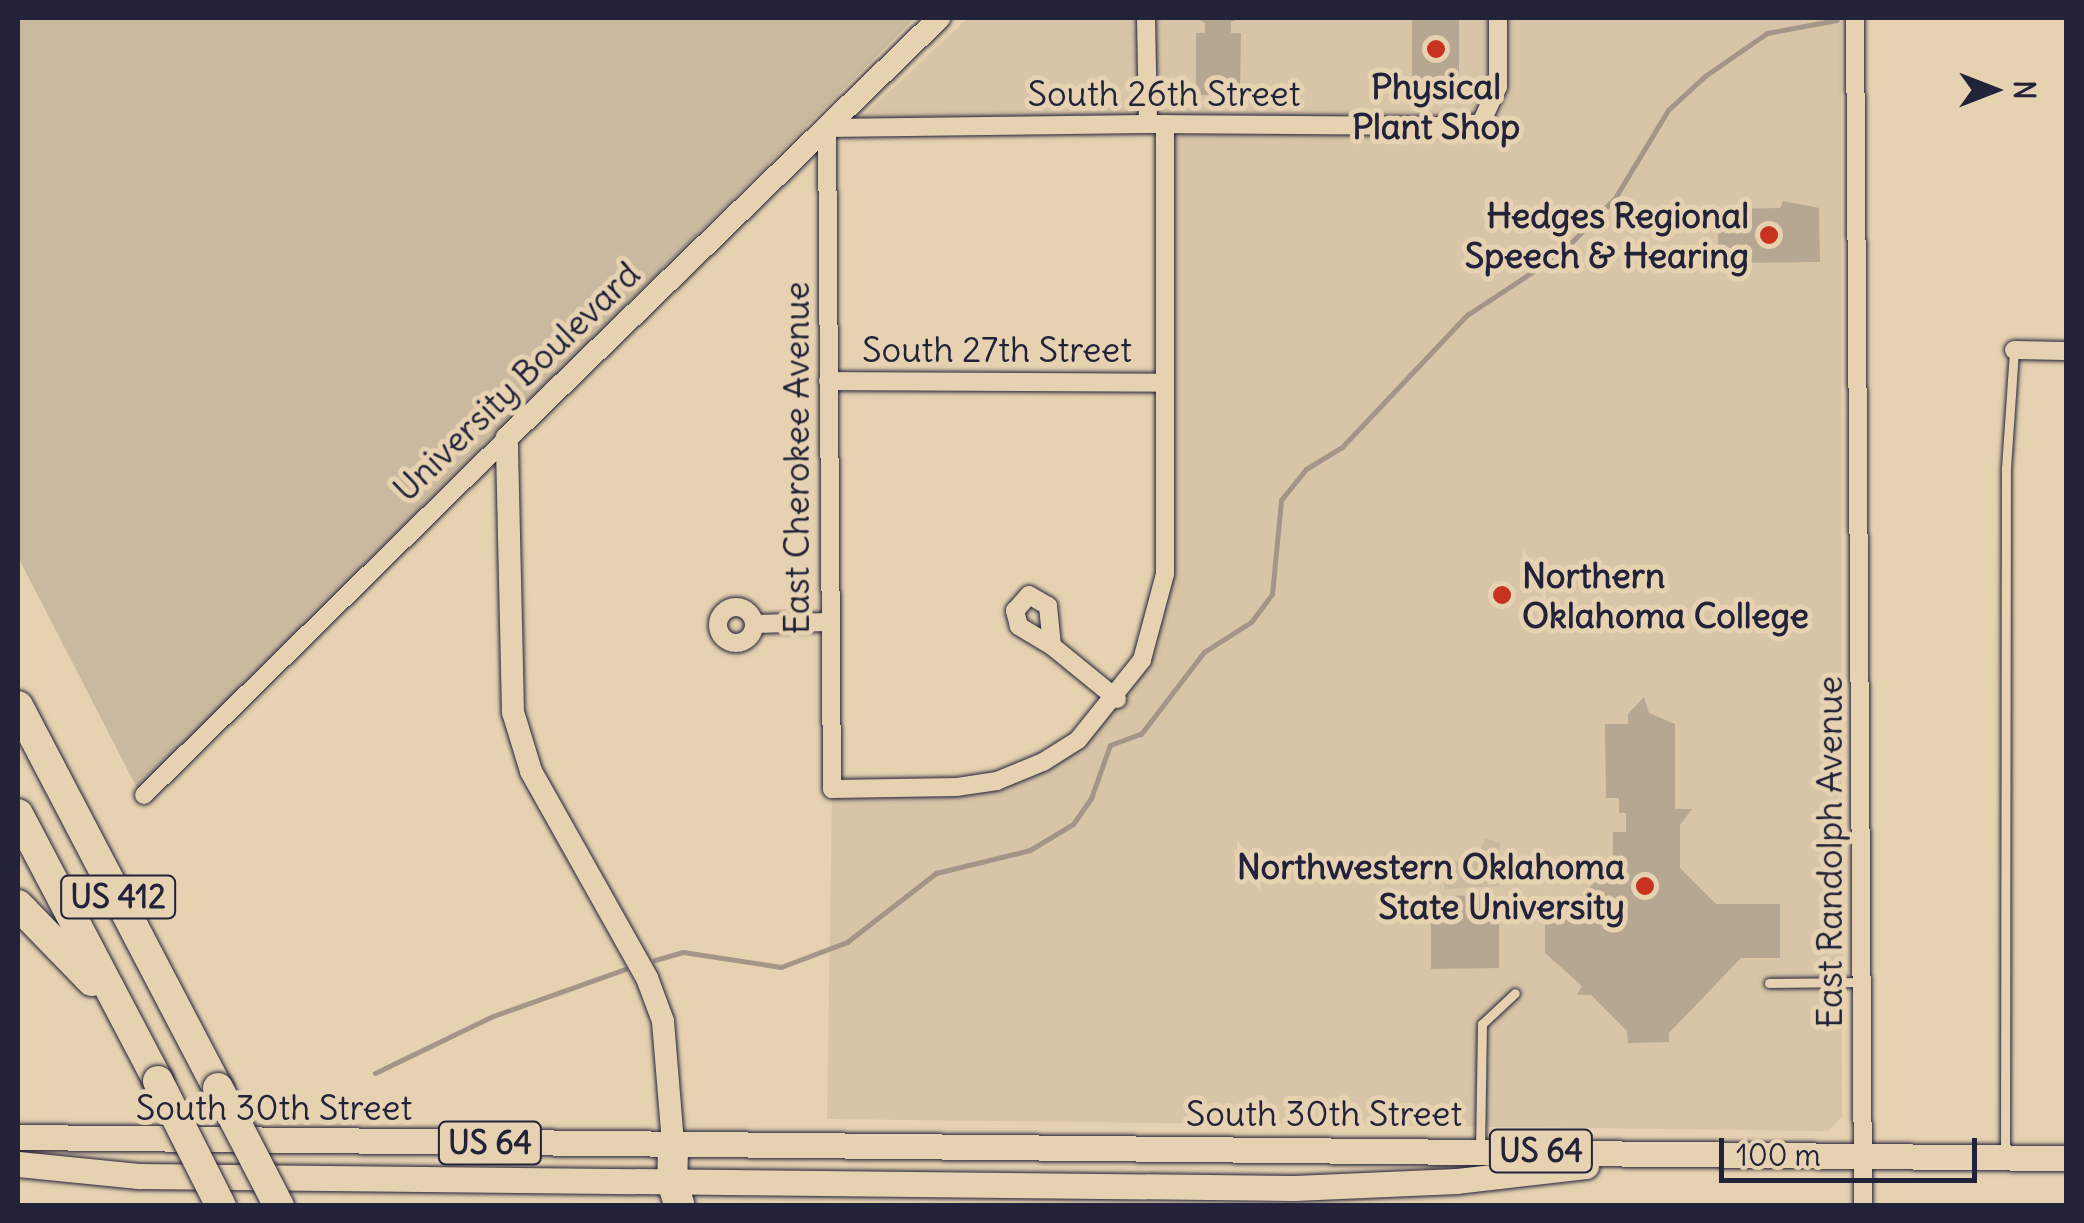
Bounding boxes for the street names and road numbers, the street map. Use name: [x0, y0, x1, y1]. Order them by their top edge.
street label: South 26th Street: [1028, 72, 1300, 114]
street label: University Boulevard: [384, 252, 648, 510]
street label: East Cherokee Avenue: [775, 282, 817, 634]
street label: South 27th Street: [862, 328, 1132, 370]
street label: East Randolph Avenue: [1808, 676, 1850, 1028]
road number: US 412: [58, 870, 178, 924]
street label: South 30th Street: [136, 1086, 412, 1128]
street label: South 30th Street: [1186, 1092, 1462, 1134]
road number: US 64: [438, 1116, 542, 1170]
road number: US 64: [1488, 1124, 1594, 1178]

